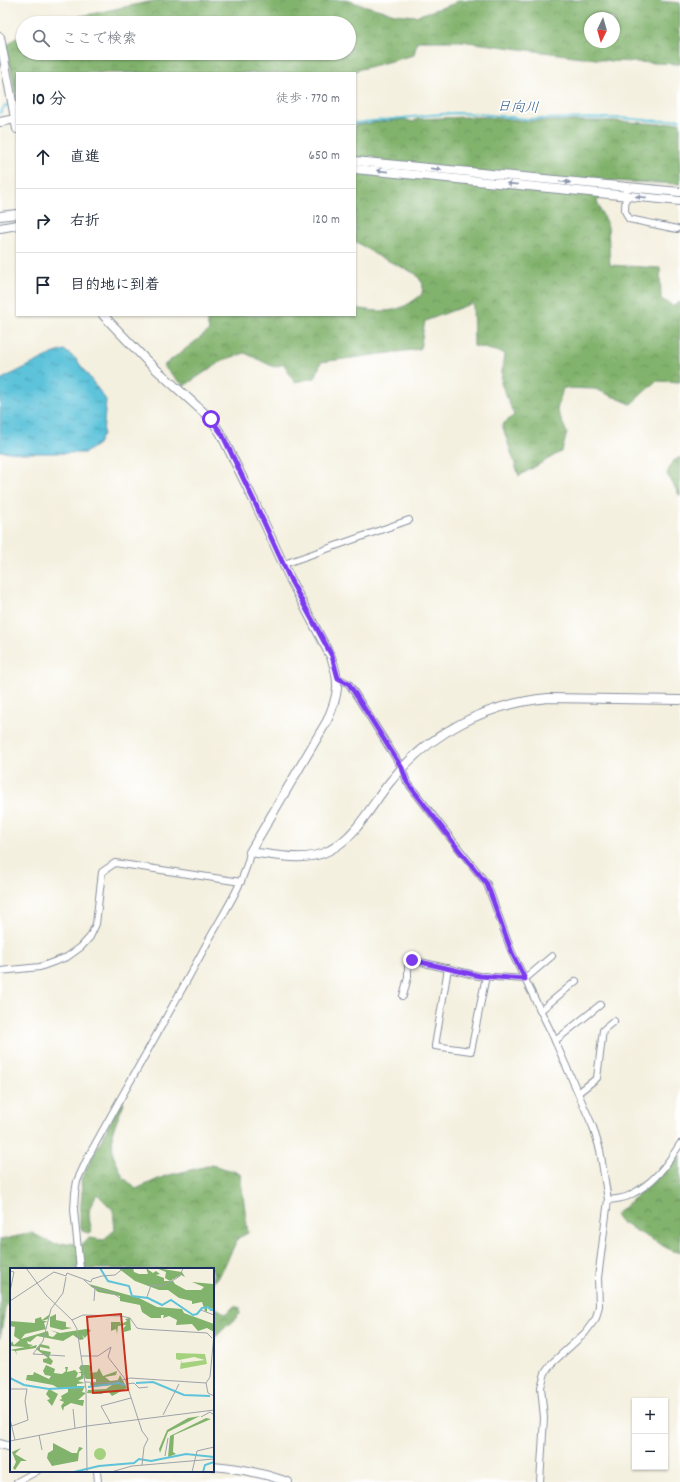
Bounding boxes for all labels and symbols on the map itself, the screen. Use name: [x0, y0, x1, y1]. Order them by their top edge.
north arrow: [584, 12, 620, 48]
water label: 日向川: [497, 97, 539, 119]
one-way arrow: [430, 166, 442, 172]
one-way arrow: [376, 168, 389, 175]
one-way arrow: [559, 179, 571, 185]
one-way arrow: [506, 181, 518, 188]
one-way arrow: [635, 194, 647, 201]
route start: [202, 410, 220, 428]
route end: [403, 951, 421, 969]
inset map: [10, 1268, 214, 1472]

